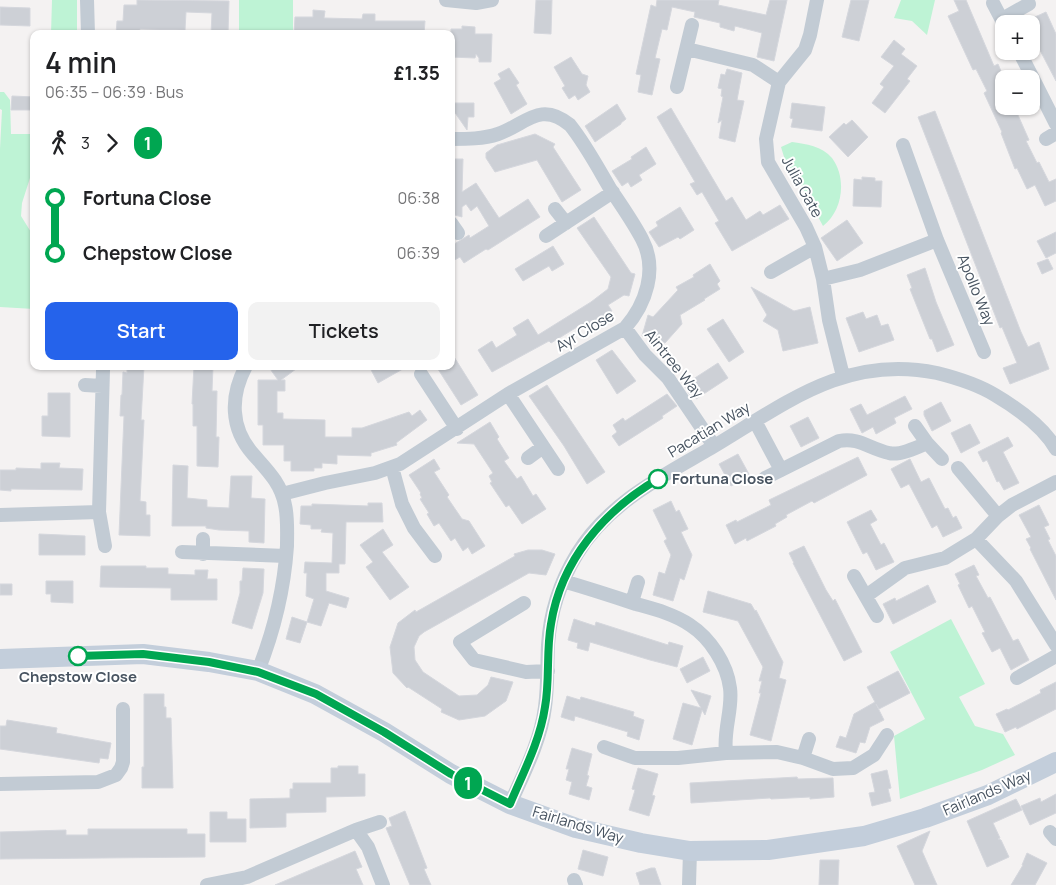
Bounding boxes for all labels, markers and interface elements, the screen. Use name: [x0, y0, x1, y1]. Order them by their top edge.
map controls: [995, 15, 1040, 115]
button: +: [995, 15, 1040, 60]
text: 4 min: [45, 43, 117, 81]
text: £1.35: [394, 60, 440, 86]
button: −: [995, 70, 1040, 115]
text: 06:35 – 06:39 · Bus: [45, 81, 184, 103]
icon: walk: [45, 129, 73, 157]
icon: forward: [98, 129, 126, 157]
text: 1: [144, 131, 152, 155]
text: 3: [81, 132, 90, 154]
street label: Julia Gate: [777, 152, 828, 222]
text: Fortuna Close: [83, 185, 211, 211]
text: 06:38: [397, 187, 440, 209]
text: Chepstow Close: [83, 240, 233, 266]
text: 06:39: [397, 242, 440, 264]
street label: Apollo Way: [953, 251, 1000, 329]
button: Start: [45, 302, 238, 360]
button: Tickets: [248, 302, 440, 360]
street label: Ayr Close: [552, 305, 618, 356]
street label: Aintree Way: [640, 325, 709, 403]
street label: Pacatian Way: [664, 397, 754, 462]
place label: Fortuna Close: [672, 468, 773, 489]
marker: Fortuna Close: [648, 469, 668, 489]
marker: Chepstow Close: [68, 646, 88, 666]
place label: Chepstow Close: [19, 666, 137, 687]
street label: Fairlands Way: [939, 764, 1034, 821]
line badge: 1: [452, 767, 484, 799]
text: 1: [464, 771, 472, 795]
street label: Fairlands Way: [530, 801, 626, 848]

